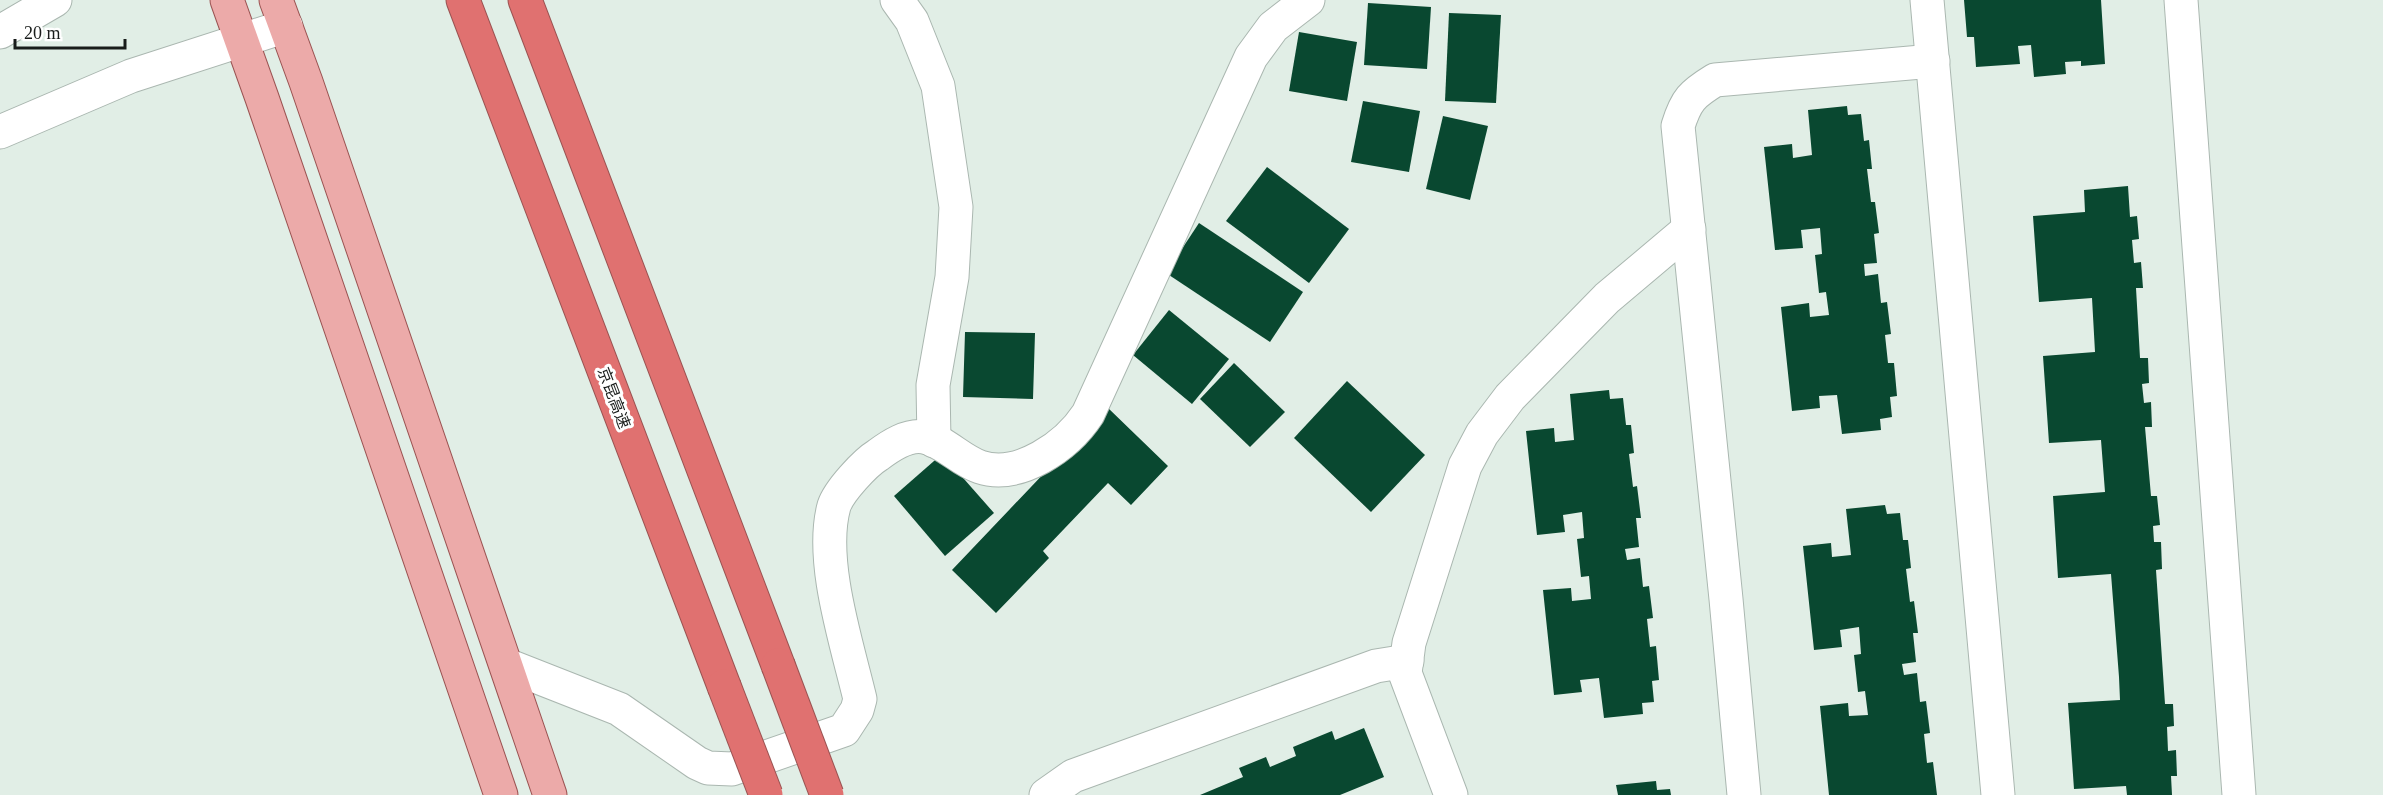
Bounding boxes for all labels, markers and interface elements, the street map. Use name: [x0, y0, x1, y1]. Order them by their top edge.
scale bar: [15, 12, 124, 50]
text: 20 m: [24, 23, 61, 43]
street label: 京昆高速: [595, 365, 633, 431]

